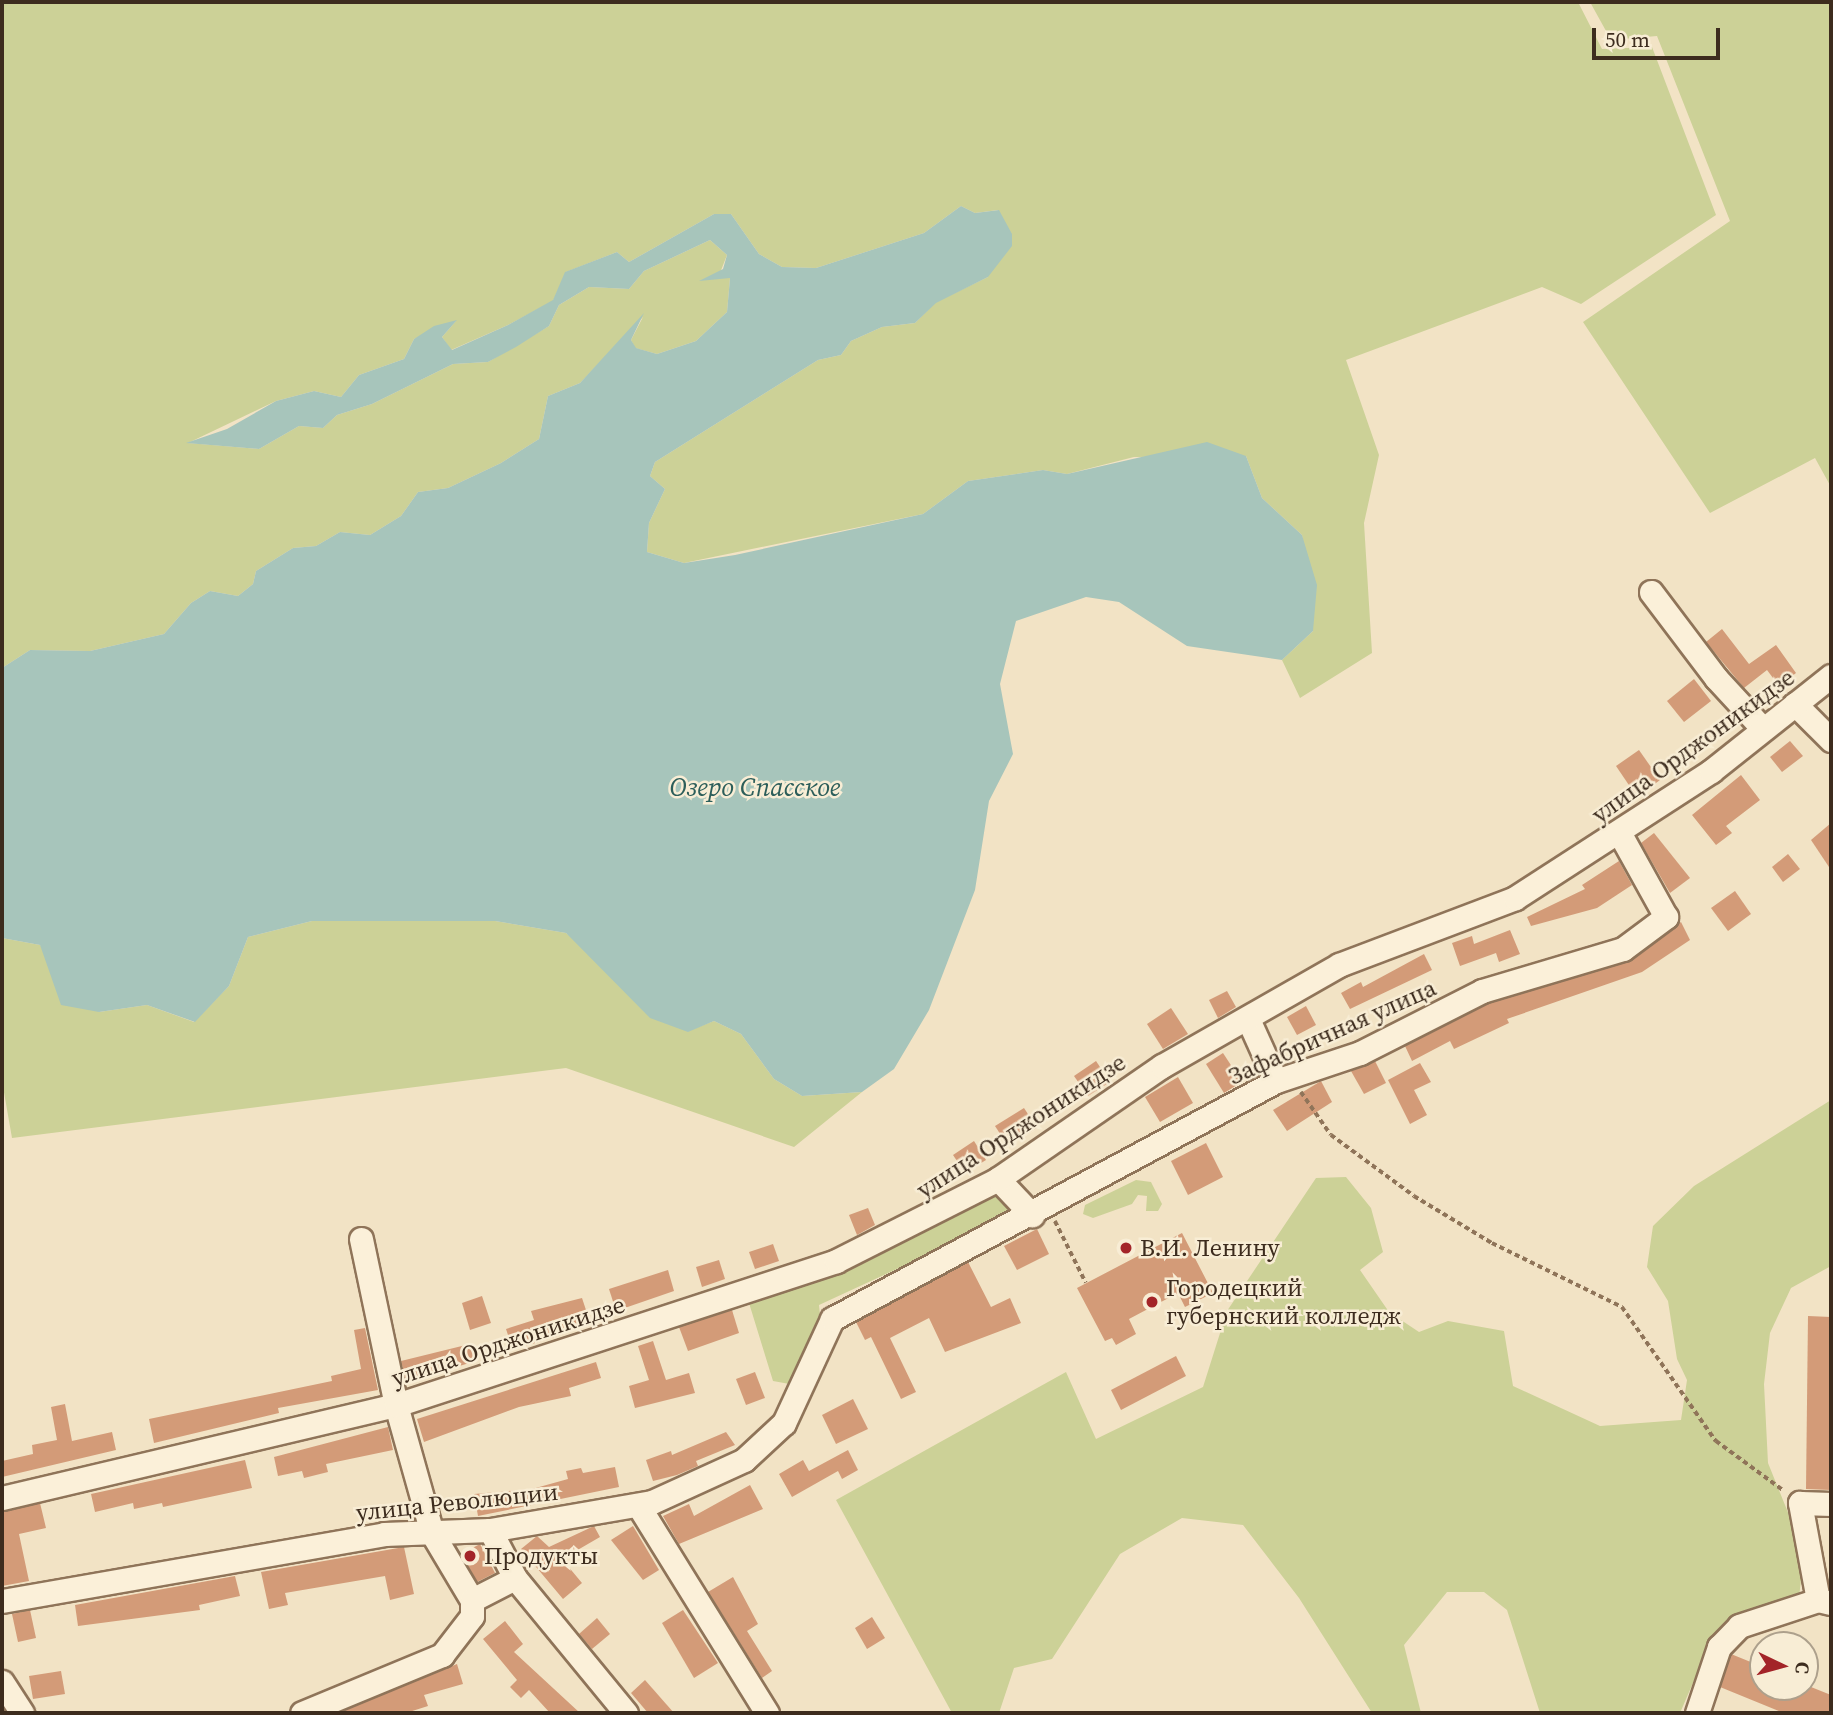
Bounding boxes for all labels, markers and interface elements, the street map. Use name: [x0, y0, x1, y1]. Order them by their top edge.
scale bar: [1595, 14, 1723, 58]
text: 50 m: [1605, 25, 1650, 54]
street label: улица Орджоникидзе: [1586, 663, 1800, 829]
water label: Озеро Спасское: [670, 772, 840, 804]
street label: Зафабричная улица: [1224, 973, 1440, 1091]
street label: улица Орджоникидзе: [911, 1048, 1131, 1204]
place label: В.И. Ленину: [1140, 1234, 1280, 1262]
marker: В.И. Ленину: [1118, 1240, 1134, 1256]
place label: Городецкий губернский колледж: [1166, 1274, 1401, 1330]
street label: улица Орджоникидзе: [388, 1290, 628, 1392]
marker: Городецкий губернский колледж: [1144, 1294, 1160, 1310]
street label: улица Революции: [355, 1477, 559, 1527]
place label: Продукты: [484, 1542, 598, 1570]
marker: Продукты: [462, 1548, 478, 1564]
north arrow: [1749, 1631, 1819, 1701]
text: С: [1789, 1661, 1816, 1675]

